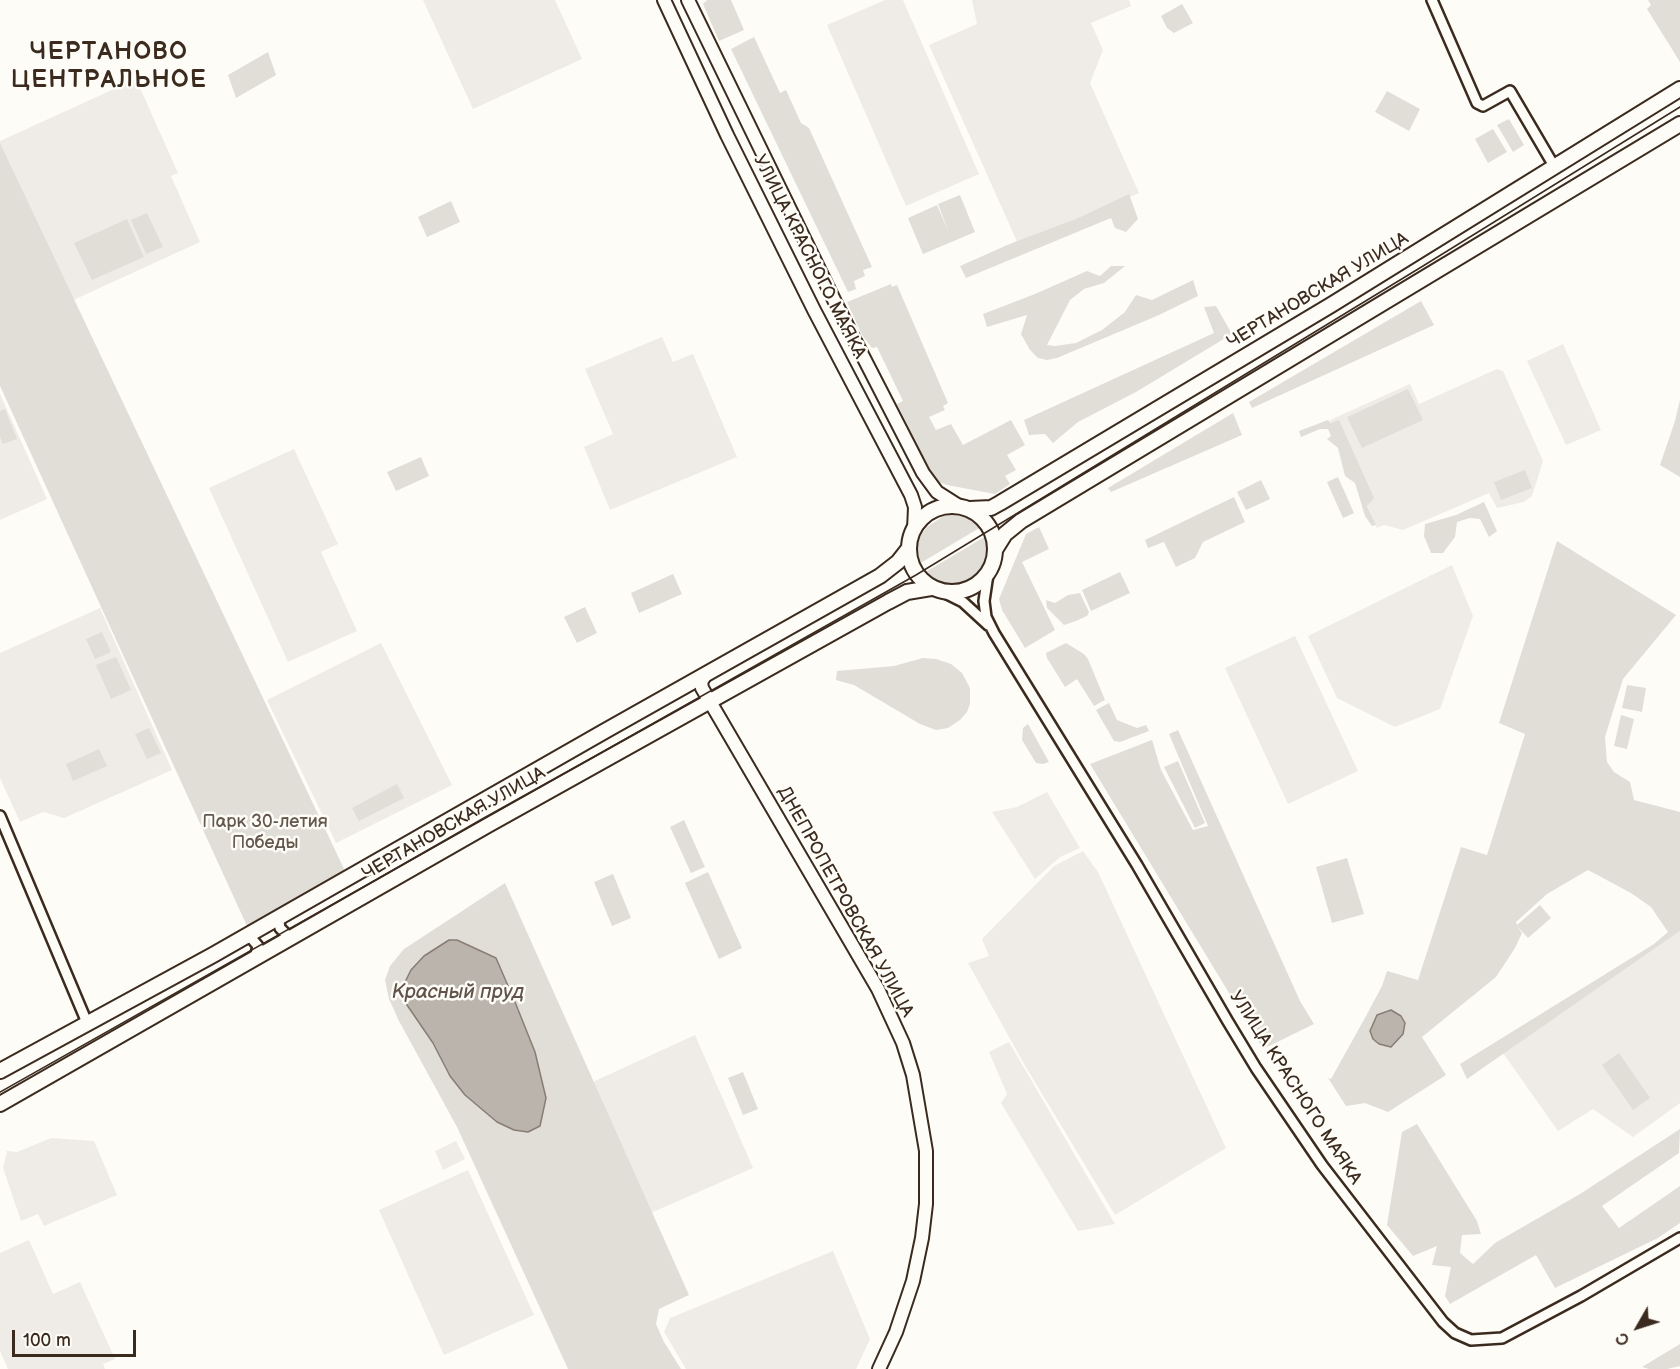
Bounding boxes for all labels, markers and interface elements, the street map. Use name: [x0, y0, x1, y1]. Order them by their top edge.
district label: ЧЕРТАНОВО ЦЕНТРАЛЬНОЕ: [11, 39, 207, 95]
street label: УЛИЦА КРАСНОГО МАЯКА: [748, 151, 870, 363]
street label: ЧЕРТАНОВСКАЯ УЛИЦА: [1224, 228, 1412, 354]
street label: ЧЕРТАНОВСКАЯ УЛИЦА: [359, 763, 549, 885]
street label: ДНЕПРОПЕТРОВСКАЯ УЛИЦА: [772, 783, 918, 1021]
park label: Парк 30-летия Победы: [202, 811, 328, 854]
water label: Красный пруд: [392, 981, 524, 1005]
street label: УЛИЦА КРАСНОГО МАЯКА: [1224, 987, 1366, 1189]
north arrow: [1608, 1297, 1668, 1357]
scale bar: [15, 1318, 140, 1356]
text: С: [1613, 1328, 1635, 1349]
text: 100 m: [23, 1330, 71, 1351]

